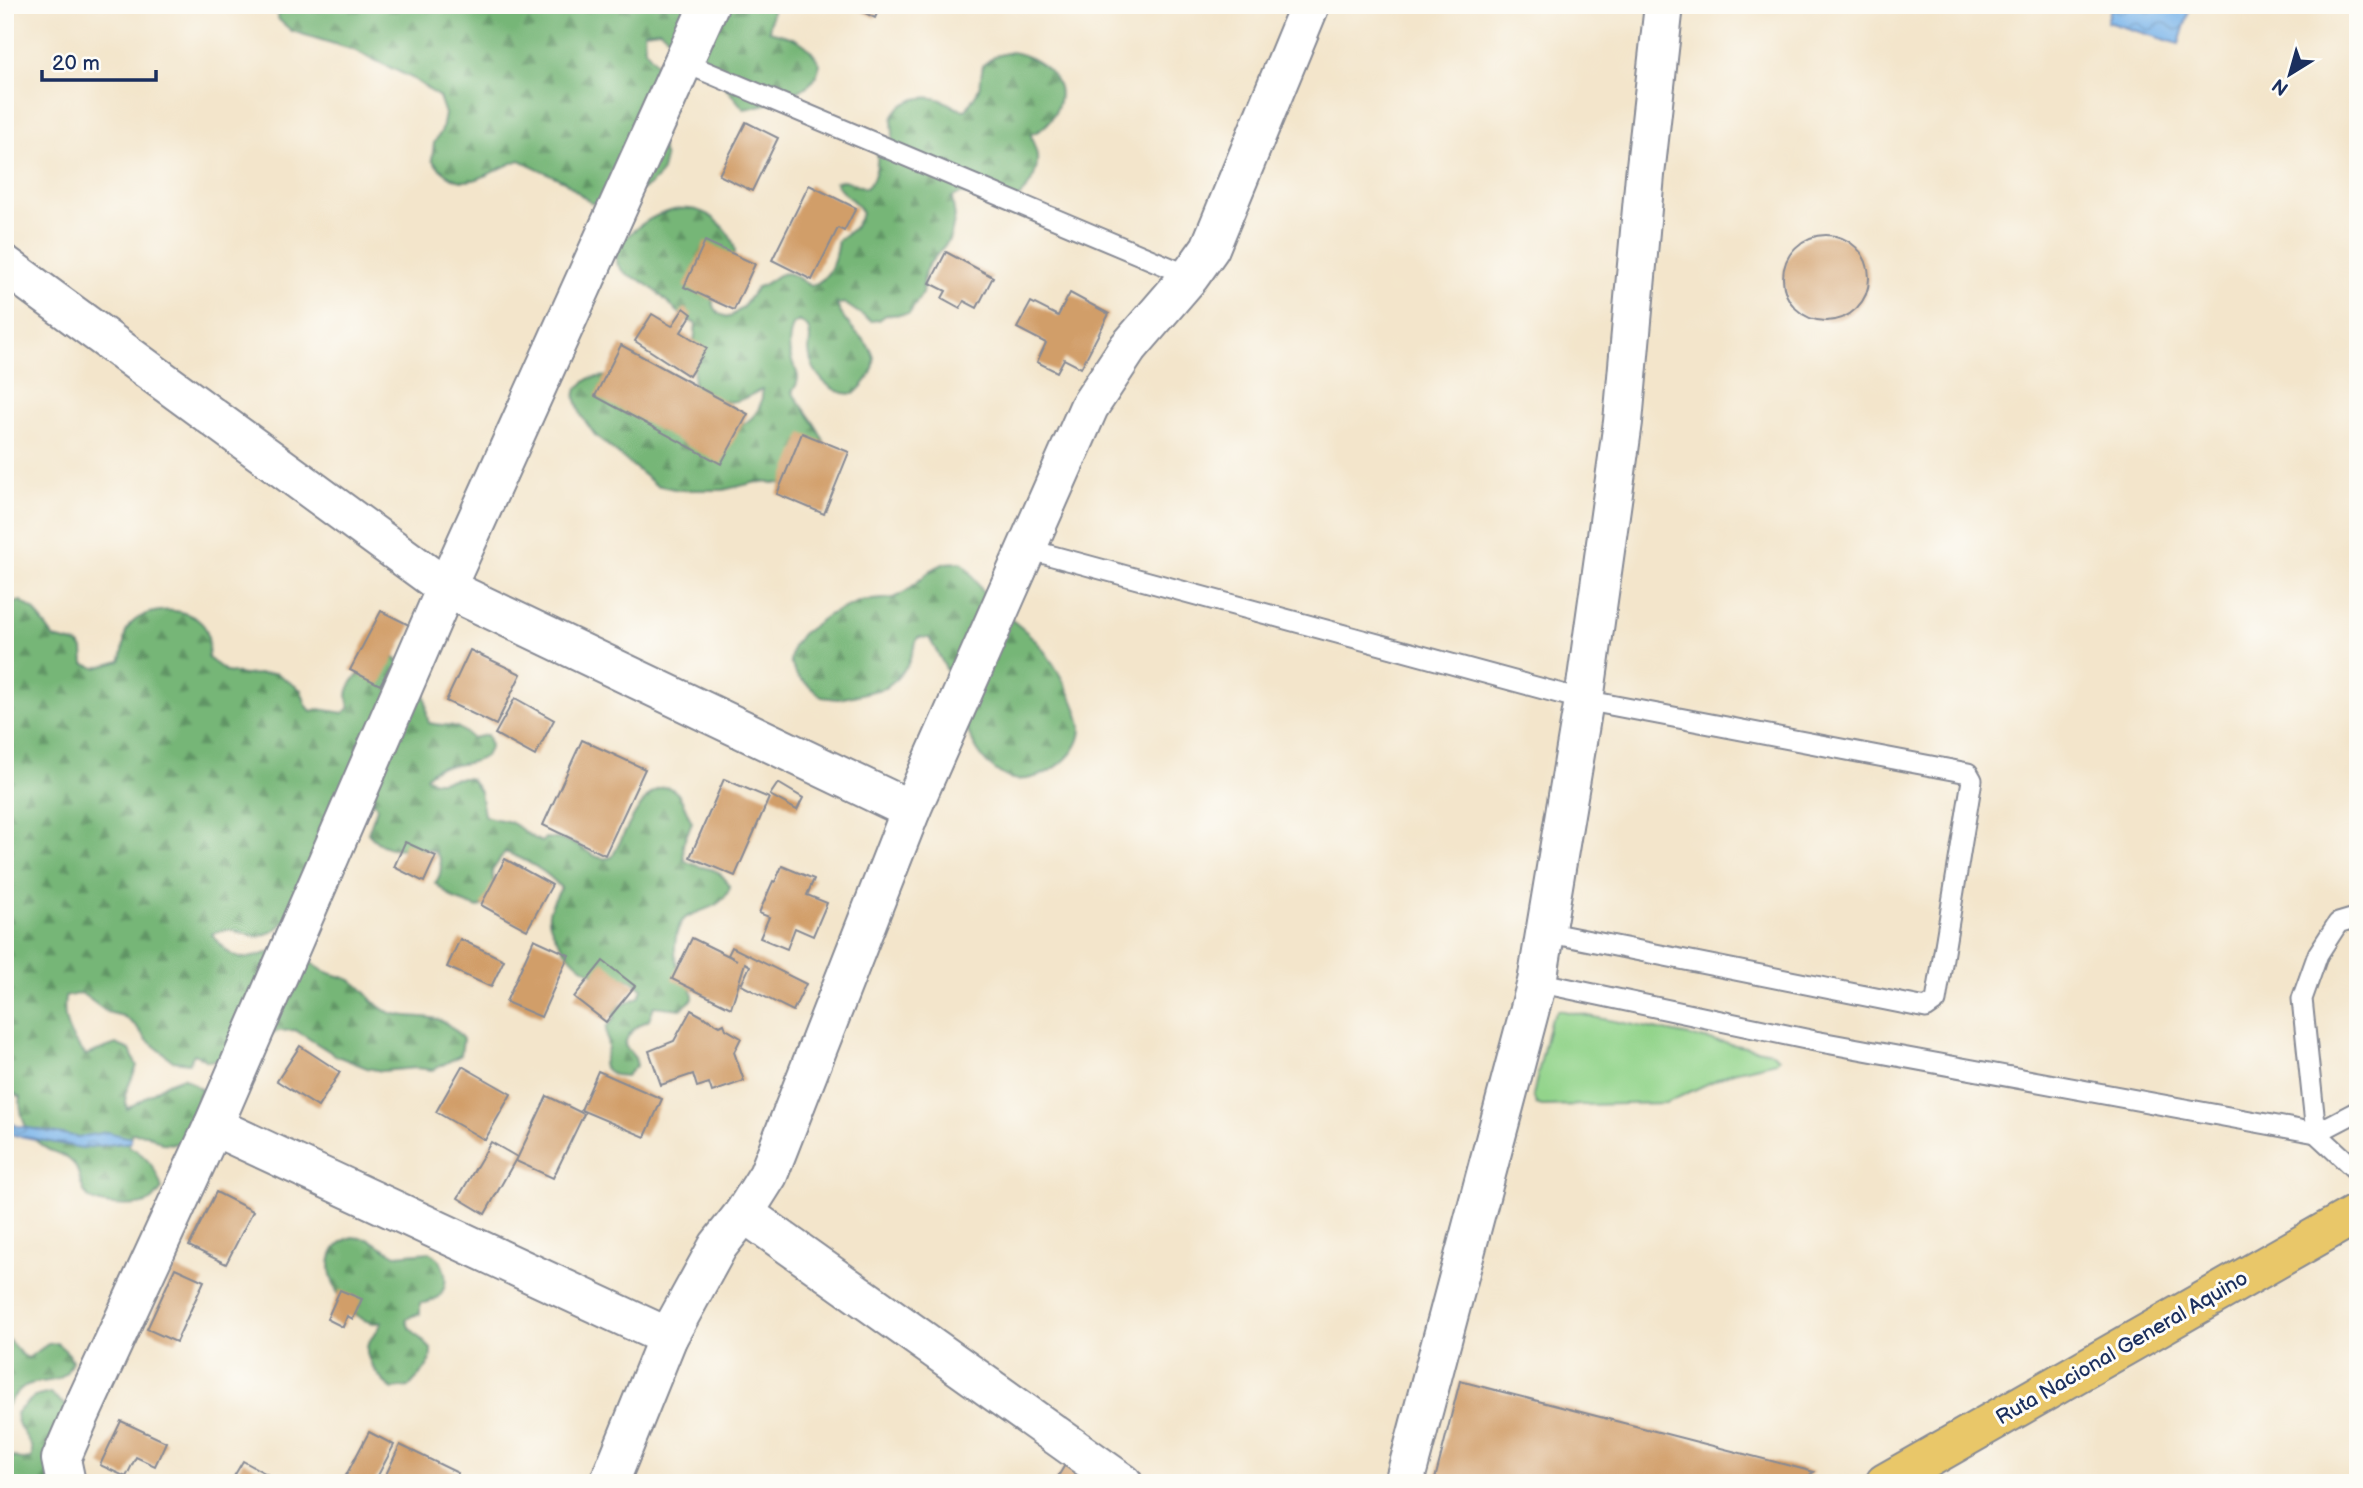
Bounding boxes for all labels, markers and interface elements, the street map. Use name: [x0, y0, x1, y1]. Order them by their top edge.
scale bar: [42, 38, 156, 82]
north arrow: [2254, 38, 2324, 108]
text: 20 m: [52, 51, 100, 76]
text: N: [2268, 73, 2293, 100]
street label: Ruta Nacional General Aquino: [1992, 1265, 2252, 1431]

